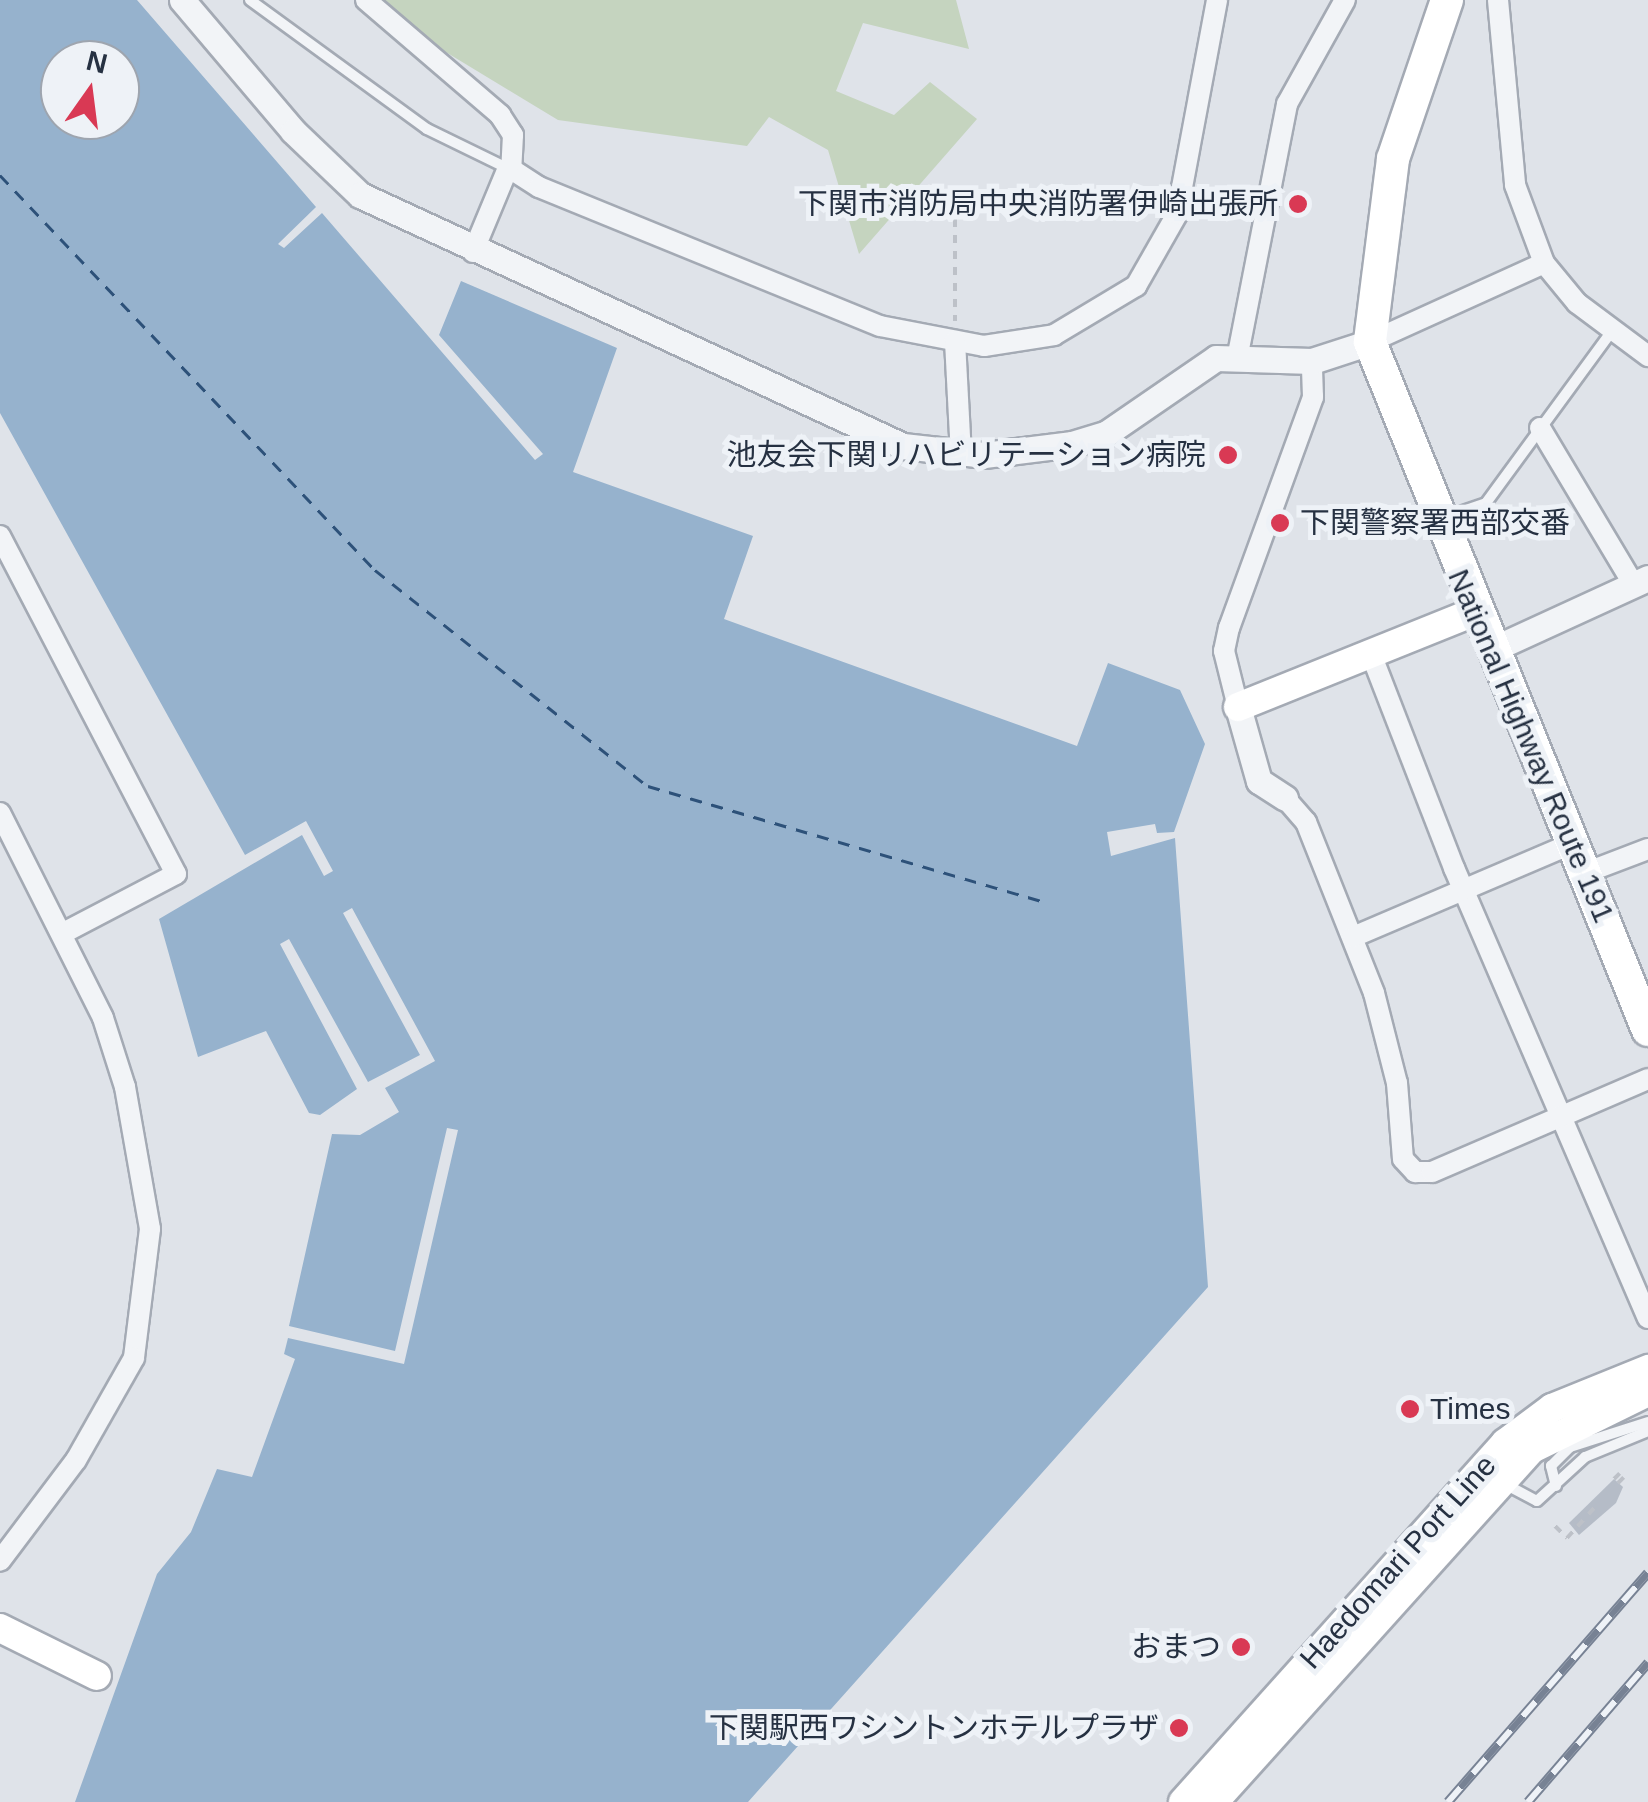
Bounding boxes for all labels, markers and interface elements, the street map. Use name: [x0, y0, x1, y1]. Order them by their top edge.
north arrow: [40, 40, 140, 140]
text: N: [83, 45, 110, 80]
place label: 下関市消防局中央消防署伊崎出張所: [798, 186, 1278, 222]
marker: 下関市消防局中央消防署伊崎出張所: [1287, 193, 1309, 215]
place label: 池友会下関リハビリテーション病院: [726, 437, 1206, 473]
marker: 池友会下関リハビリテーション病院: [1215, 442, 1241, 468]
place label: 下関警察署西部交番: [1300, 505, 1570, 541]
marker: 下関警察署西部交番: [1269, 512, 1291, 534]
street label: National Highway Route 191: [1440, 564, 1622, 928]
place label: Times: [1430, 1391, 1511, 1427]
marker: Times: [1399, 1398, 1421, 1420]
street label: Haedomari Port Line: [1293, 1448, 1503, 1676]
place label: おまつ: [1131, 1629, 1221, 1665]
marker: おまつ: [1230, 1636, 1252, 1658]
place label: 下関駅西ワシントンホテルプラザ: [709, 1710, 1159, 1746]
marker: 下関駅西ワシントンホテルプラザ: [1168, 1717, 1190, 1739]

